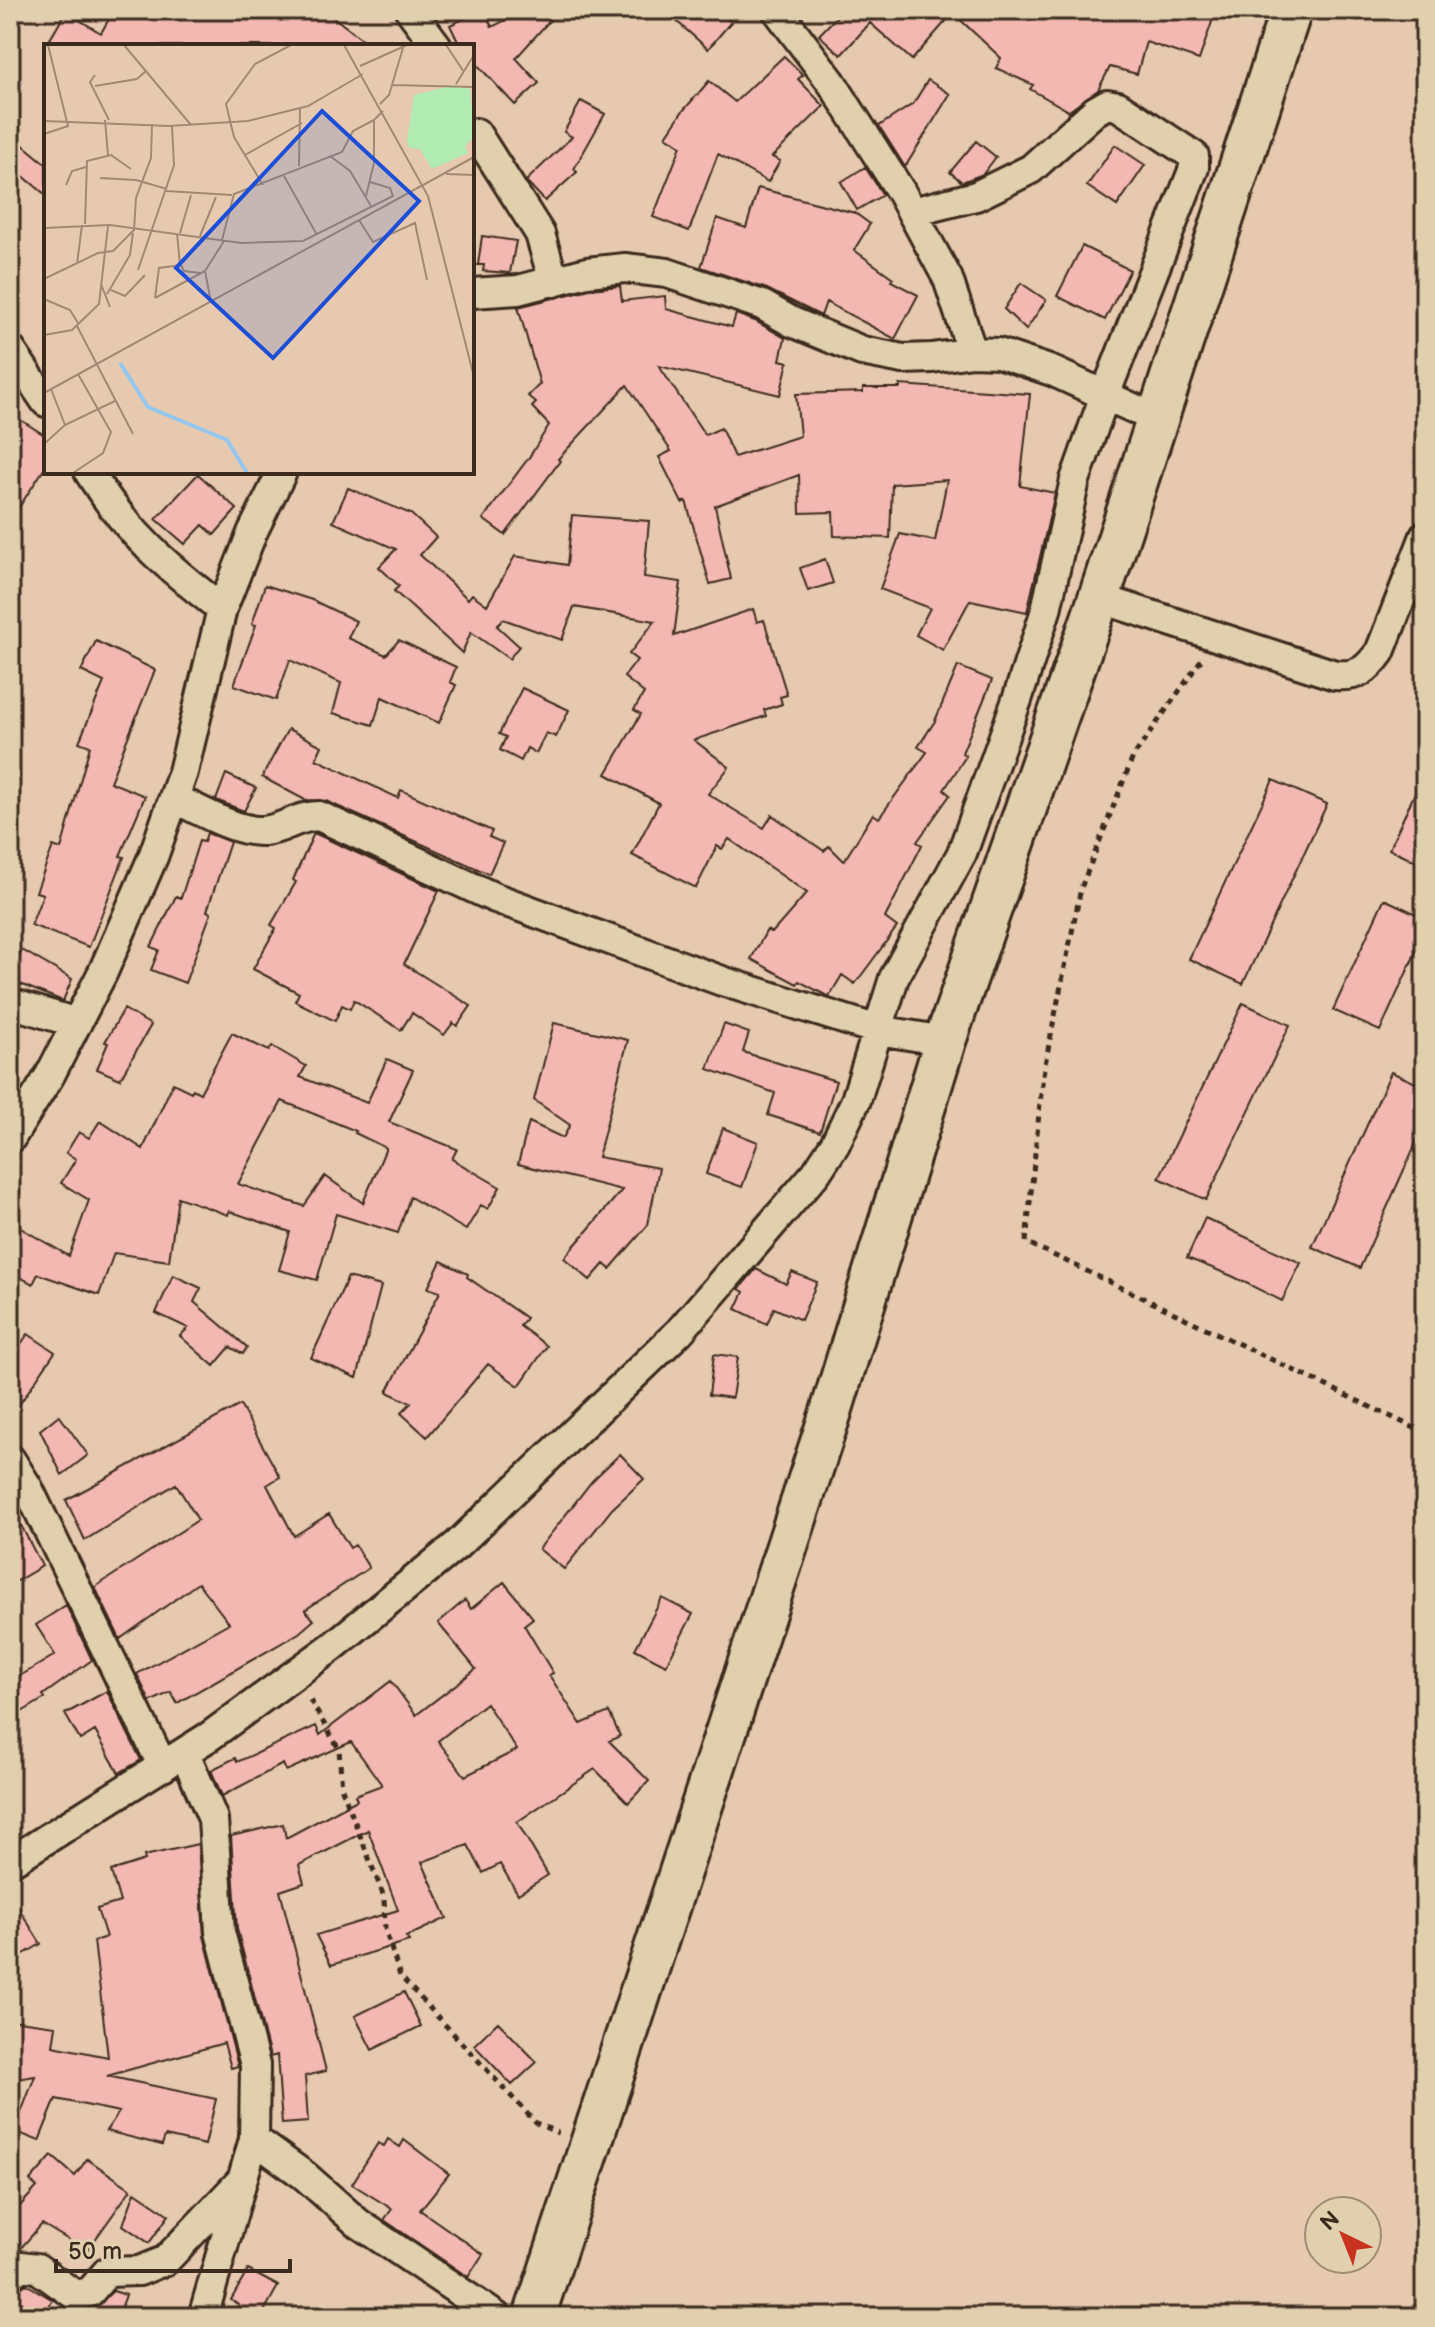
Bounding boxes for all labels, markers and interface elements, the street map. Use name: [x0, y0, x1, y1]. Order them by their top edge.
inset map: [44, 44, 474, 474]
north arrow: [1303, 2195, 1383, 2275]
text: N: [1315, 2206, 1346, 2237]
scale bar: [56, 2223, 290, 2273]
text: 50 m: [68, 2237, 122, 2266]

